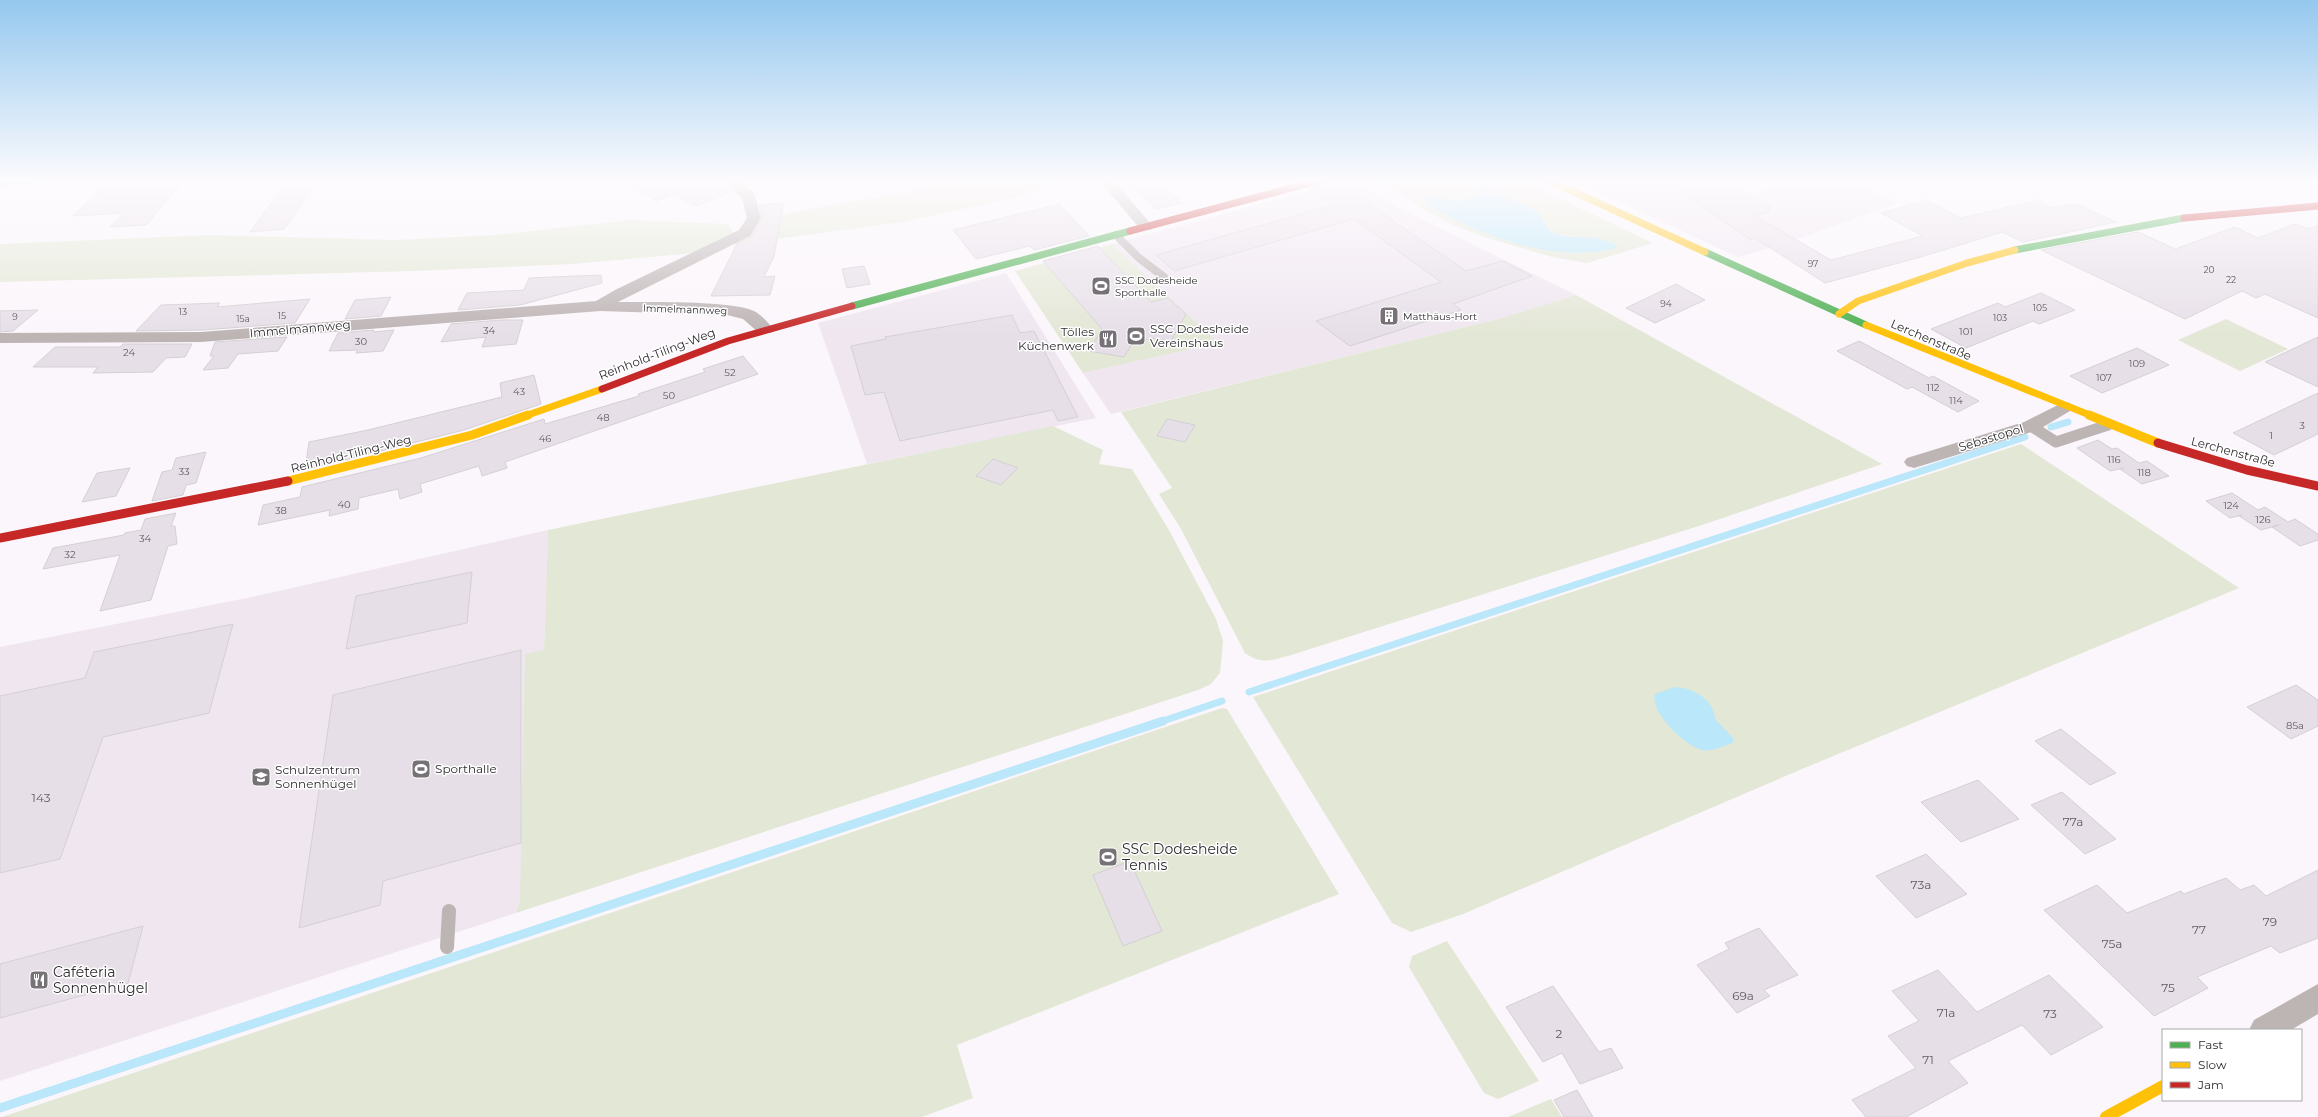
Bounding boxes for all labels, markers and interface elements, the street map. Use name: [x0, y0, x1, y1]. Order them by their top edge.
house number: 97: [1808, 258, 1818, 269]
house number: 20: [2203, 264, 2215, 275]
place label: SSC Dodesheide Sporthalle: [1115, 274, 1198, 299]
house number: 22: [2226, 274, 2236, 285]
sports icon: SSC Dodesheide Sporthalle: [1090, 275, 1112, 297]
house number: 94: [1660, 298, 1672, 309]
street label: Immelmannweg: [643, 302, 727, 317]
house number: 105: [2033, 302, 2047, 313]
building icon: Matthäus-Hort: [1378, 305, 1400, 327]
house number: 13: [179, 306, 187, 317]
house number: 15: [278, 310, 286, 321]
place label: Matthäus-Hort: [1403, 310, 1477, 323]
house number: 9: [12, 311, 18, 322]
house number: 103: [1993, 312, 2007, 323]
house number: 15a: [236, 313, 250, 324]
street label: Lerchenstraße: [1888, 316, 1974, 363]
street label: Immelmannweg: [249, 317, 351, 340]
place label: SSC Dodesheide Vereinshaus: [1150, 321, 1249, 350]
house number: 34: [483, 324, 496, 337]
street label: Reinhold-Tiling-Weg: [596, 324, 717, 383]
place label: Tölles Küchenwerk: [1018, 324, 1095, 353]
sports icon: SSC Dodesheide Vereinshaus: [1125, 325, 1147, 347]
house number: 101: [1959, 325, 1973, 338]
restaurant icon: Tölles Küchenwerk: [1097, 328, 1119, 350]
house number: 30: [355, 335, 368, 348]
house number: 24: [123, 346, 135, 359]
house number: 109: [2129, 357, 2145, 370]
house number: 52: [724, 366, 736, 379]
house number: 107: [2096, 371, 2112, 384]
house number: 112: [1927, 381, 1940, 394]
house number: 43: [513, 385, 525, 398]
house number: 50: [663, 389, 676, 402]
house number: 114: [1949, 394, 1963, 407]
house number: 48: [596, 411, 610, 424]
house number: 3: [2299, 419, 2305, 432]
street label: Sebastopol: [1957, 421, 2025, 454]
house number: 1: [2269, 429, 2273, 442]
street label: Reinhold-Tiling-Weg: [289, 431, 413, 476]
house number: 46: [539, 432, 551, 445]
street label: Lerchenstraße: [2189, 433, 2277, 470]
house number: 116: [2107, 453, 2121, 466]
house number: 33: [178, 465, 190, 478]
house number: 118: [2137, 466, 2151, 479]
house number: 40: [337, 498, 351, 511]
house number: 124: [2223, 499, 2239, 512]
house number: 38: [275, 504, 287, 517]
house number: 126: [2255, 513, 2271, 526]
house number: 34: [139, 532, 152, 545]
house number: 32: [64, 548, 76, 561]
house number: 85a: [2286, 719, 2304, 732]
sports icon: Sporthalle: [410, 758, 432, 780]
place label: Sporthalle: [435, 761, 497, 776]
place label: Schulzentrum Sonnenhügel: [275, 762, 360, 791]
school or university icon: Schulzentrum Sonnenhügel: [250, 766, 272, 788]
house number: 143: [32, 790, 51, 805]
house number: 77a: [2063, 814, 2083, 829]
place label: SSC Dodesheide Tennis: [1122, 840, 1238, 874]
sports icon: SSC Dodesheide Tennis: [1097, 846, 1119, 868]
house number: 73a: [1911, 877, 1931, 892]
house number: 79: [2263, 914, 2277, 929]
house number: 77: [2192, 922, 2206, 937]
house number: 75a: [2102, 936, 2122, 951]
place label: Caféteria Sonnenhügel: [53, 963, 148, 997]
restaurant icon: Caféteria Sonnenhügel: [28, 969, 50, 991]
house number: 75: [2161, 980, 2175, 995]
house number: 69a: [1732, 988, 1754, 1003]
house number: 71a: [1937, 1005, 1955, 1020]
house number: 73: [2043, 1006, 2057, 1021]
house number: 2: [1556, 1026, 1563, 1041]
legend: [2162, 1029, 2302, 1101]
text: Fast: [2198, 1037, 2223, 1052]
house number: 71: [1922, 1052, 1934, 1067]
text: Slow: [2198, 1057, 2227, 1072]
text: Jam: [2197, 1077, 2224, 1092]

